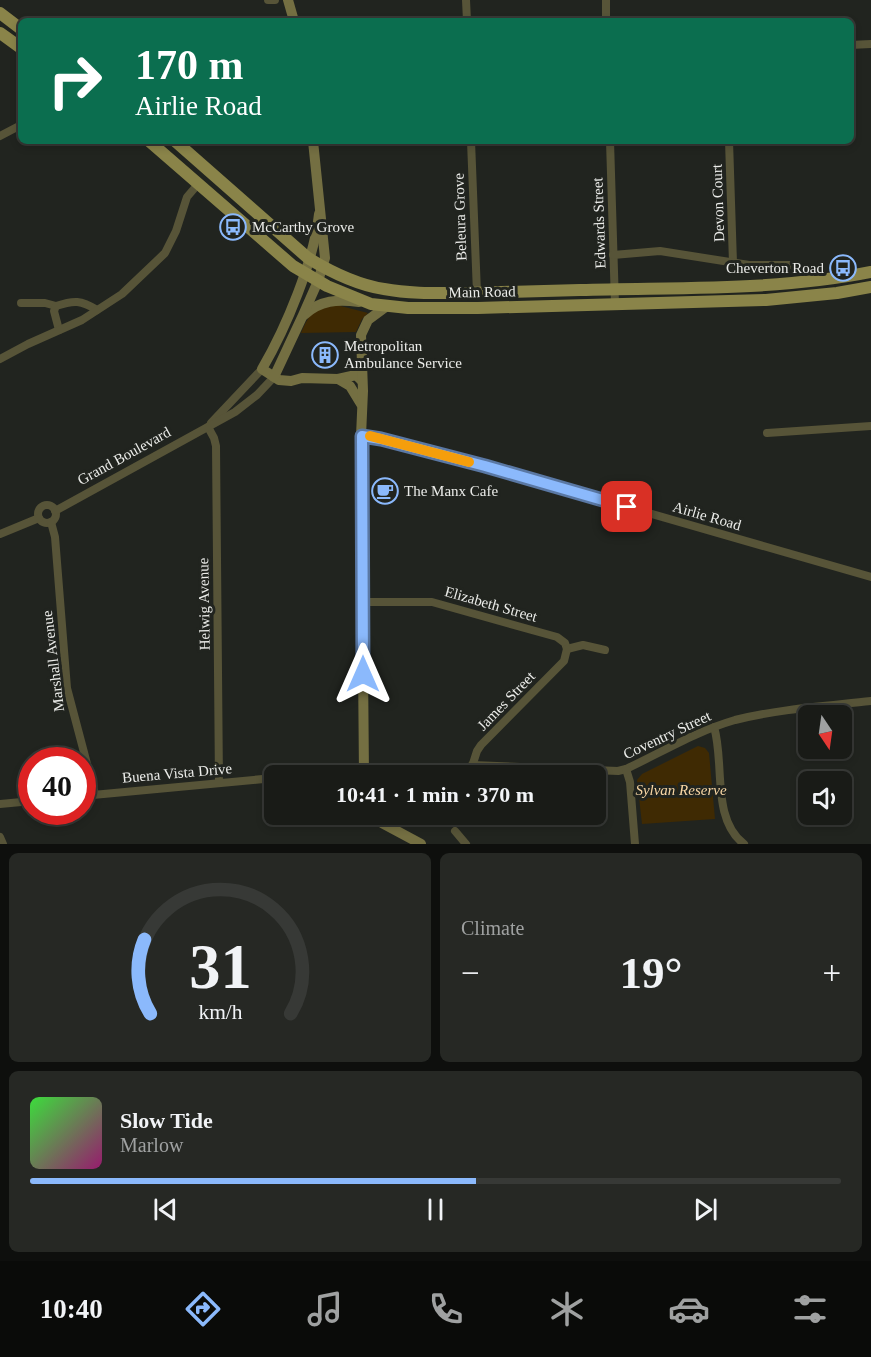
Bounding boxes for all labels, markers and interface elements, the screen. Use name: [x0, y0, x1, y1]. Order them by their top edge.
icon: right: [36, 42, 114, 120]
text: 170 m: [135, 42, 244, 88]
text: Airlie Road: [135, 91, 262, 121]
street label: Devon Court: [709, 163, 727, 242]
street label: Beleura Grove: [450, 172, 470, 261]
street label: Edwards Street: [589, 176, 609, 269]
bus stop icon: McCarthy Grove: [218, 212, 248, 242]
place label: McCarthy Grove: [252, 219, 354, 235]
bus stop icon: Cheverton Road: [828, 253, 858, 283]
place label: Cheverton Road: [726, 260, 824, 276]
street label: Main Road: [448, 283, 516, 301]
place label: Metropolitan Ambulance Service: [344, 338, 462, 371]
building icon: Metropolitan Ambulance Service: [310, 340, 340, 370]
street label: Grand Boulevard: [75, 424, 174, 488]
cafe icon: The Manx Cafe: [370, 476, 400, 506]
pin: [601, 481, 652, 532]
place label: The Manx Cafe: [404, 483, 498, 499]
icon: arrive: [610, 490, 643, 523]
street label: Airlie Road: [671, 499, 744, 534]
street label: Helwig Avenue: [195, 557, 213, 650]
street label: Elizabeth Street: [443, 583, 540, 625]
street label: Marshall Avenue: [39, 609, 67, 712]
position arrow: [331, 642, 395, 706]
street label: James Street: [474, 668, 539, 734]
north arrow: [798, 705, 852, 759]
map controls: [798, 705, 852, 825]
street label: Coventry Street: [621, 707, 714, 762]
speed limit sign: 40: [18, 747, 96, 825]
street label: Buena Vista Drive: [121, 760, 233, 786]
button: sound: [798, 771, 852, 825]
text: 10:41 · 1 min · 370 m: [336, 782, 534, 807]
park label: Sylvan Reserve: [635, 782, 727, 798]
text: Climate: [461, 917, 524, 939]
text: 31: [189, 932, 251, 1001]
text: 19°: [620, 948, 683, 998]
text: −: [461, 955, 480, 991]
text: +: [822, 955, 841, 991]
text: km/h: [198, 1001, 242, 1025]
text: Slow Tide: [120, 1108, 213, 1133]
text: Marlow: [120, 1134, 183, 1156]
icon: previous: [149, 1193, 182, 1226]
icon: pause: [419, 1193, 452, 1226]
icon: next: [689, 1193, 722, 1226]
icon: directions: [182, 1288, 224, 1330]
icon: music: [304, 1288, 346, 1330]
icon: phone: [425, 1288, 467, 1330]
icon: climate: [546, 1288, 588, 1330]
icon: car: [668, 1288, 710, 1330]
icon: filters: [789, 1288, 831, 1330]
text: 10:40: [40, 1294, 103, 1324]

